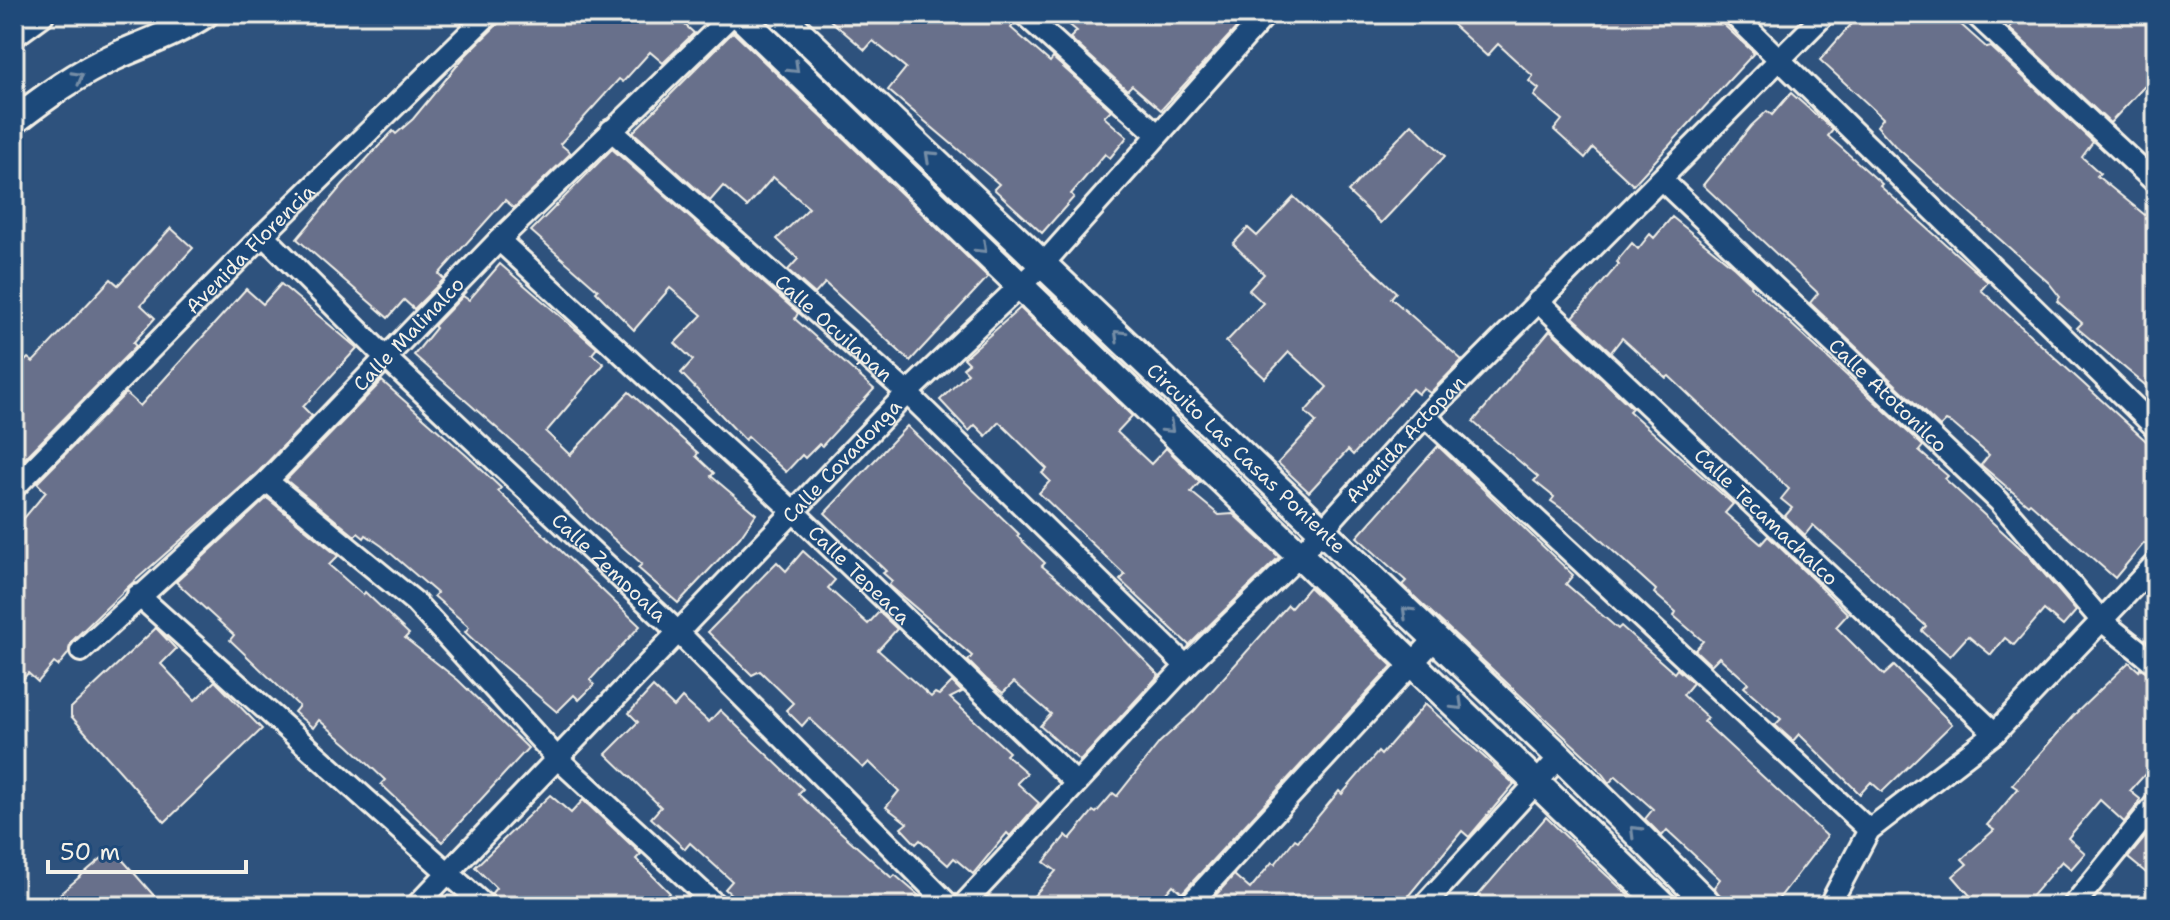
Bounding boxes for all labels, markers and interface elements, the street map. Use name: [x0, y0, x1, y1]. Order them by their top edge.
one-way arrow: [785, 59, 799, 73]
one-way arrow: [69, 71, 84, 87]
one-way arrow: [925, 150, 939, 165]
street label: Avenida Florencia: [180, 178, 321, 319]
one-way arrow: [973, 238, 987, 253]
street label: Calle Ocuilapan: [769, 269, 898, 387]
street label: Calle Malinalco: [347, 271, 470, 397]
one-way arrow: [1114, 330, 1128, 344]
street label: Calle Atotonilco: [1823, 333, 1953, 458]
street label: Circuito Las Casas Poniente: [1141, 357, 1351, 559]
street label: Avenida Actopan: [1340, 370, 1471, 509]
street label: Calle Covadonga: [777, 393, 908, 528]
one-way arrow: [1160, 419, 1174, 433]
street label: Calle Tecamachalco: [1689, 442, 1844, 591]
street label: Calle Zempoala: [546, 507, 673, 628]
street label: Calle Tepeaca: [803, 520, 917, 630]
one-way arrow: [1402, 607, 1416, 621]
one-way arrow: [1449, 695, 1463, 710]
scale bar: [48, 824, 246, 874]
one-way arrow: [1630, 826, 1644, 840]
text: 50 m: [60, 836, 120, 868]

